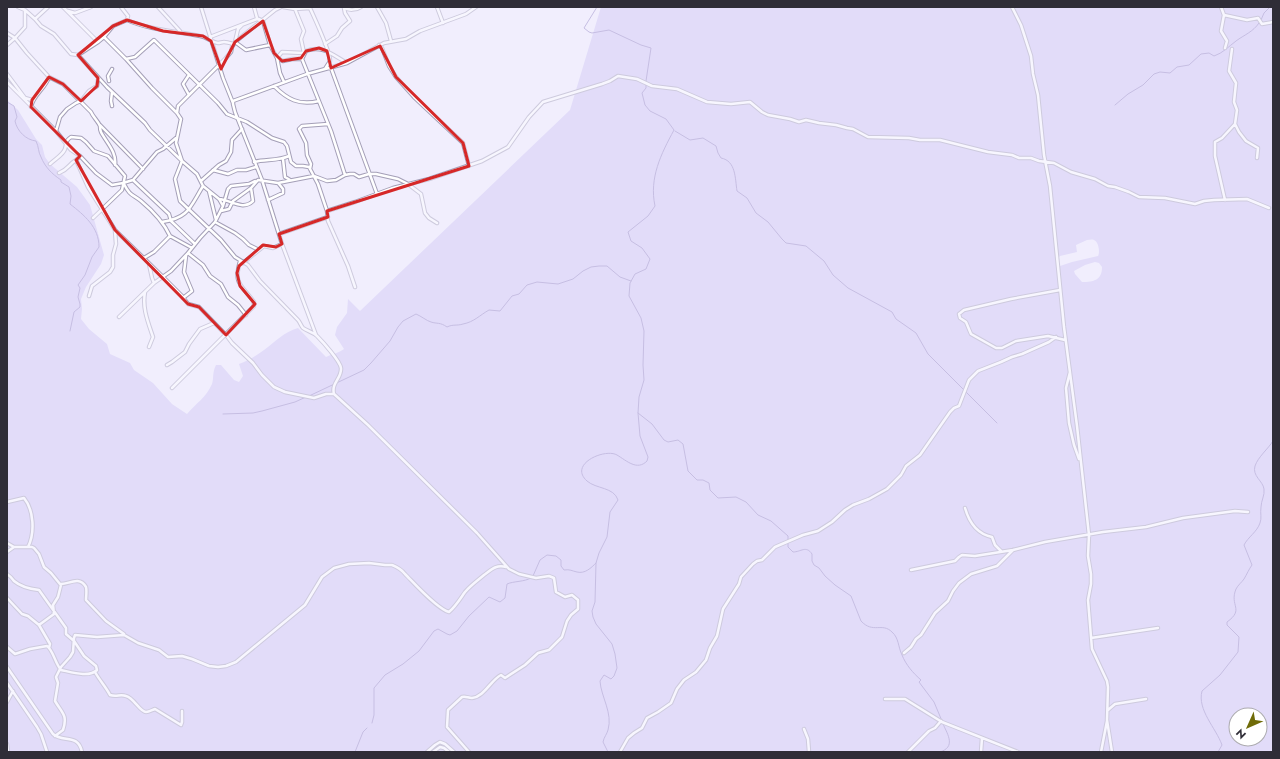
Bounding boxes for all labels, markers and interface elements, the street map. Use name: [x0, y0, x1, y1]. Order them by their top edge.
north arrow: [1228, 707, 1268, 747]
text: N: [1232, 725, 1250, 743]

